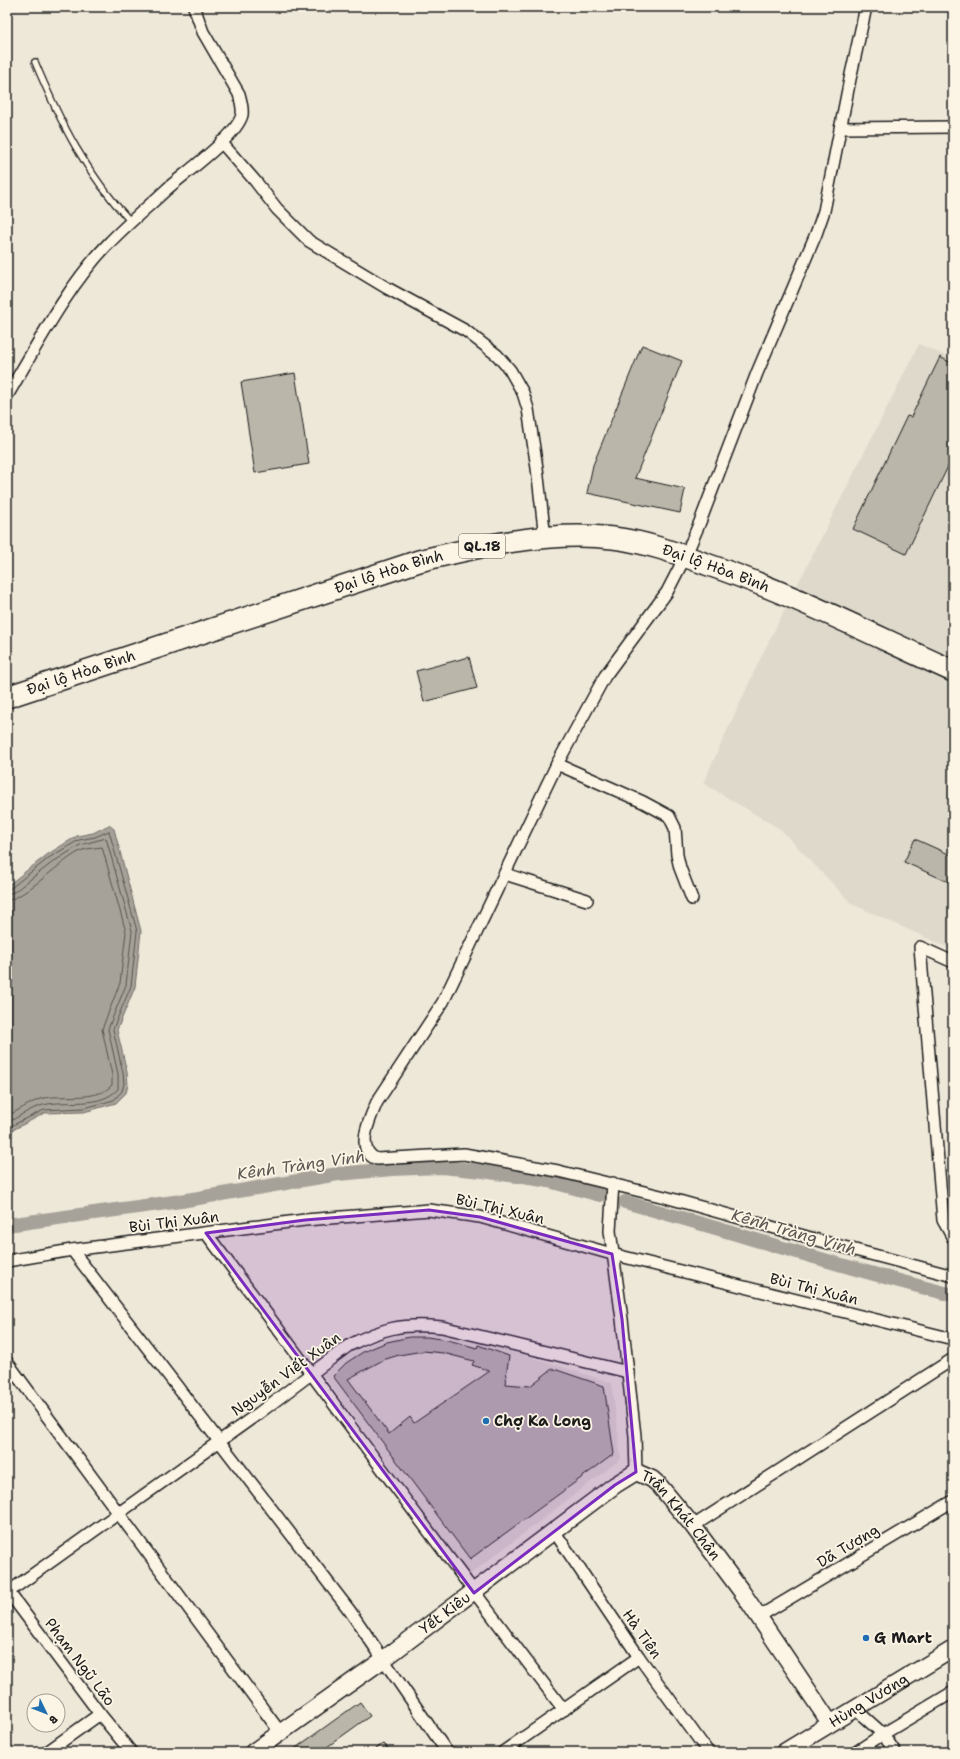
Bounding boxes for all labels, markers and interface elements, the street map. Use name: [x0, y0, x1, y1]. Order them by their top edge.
road number: QL.18: [459, 534, 505, 558]
street label: Đại lộ Hòa Bình: [660, 539, 773, 597]
street label: Đại lộ Hòa Bình: [332, 546, 445, 598]
street label: Đại lộ Hòa Bình: [24, 645, 138, 700]
water label: Kênh Tràng Vinh: [236, 1146, 366, 1184]
street label: Bùi Thị Xuân: [454, 1189, 546, 1229]
water label: Kênh Tràng Vinh: [729, 1204, 859, 1260]
street label: Bùi Thị Xuân: [128, 1207, 220, 1237]
street label: Bùi Thị Xuân: [768, 1268, 860, 1310]
street label: Nguyễn Viết Xuân: [227, 1327, 345, 1421]
place label: Chợ Ka Long: [494, 1411, 591, 1431]
marker: Chợ Ka Long: [481, 1416, 491, 1426]
street label: Trần Khát Chân: [638, 1465, 725, 1564]
street label: Dã Tượng: [813, 1520, 883, 1572]
street label: Yết Kiêu: [415, 1587, 475, 1639]
street label: Hà Tiên: [618, 1605, 666, 1663]
street label: Phạm Ngũ Lão: [40, 1614, 120, 1710]
place label: G Mart: [874, 1628, 932, 1648]
marker: G Mart: [861, 1633, 871, 1643]
street label: Hùng Vương: [825, 1669, 912, 1732]
north arrow: [26, 1693, 66, 1733]
text: B: [45, 1712, 61, 1727]

